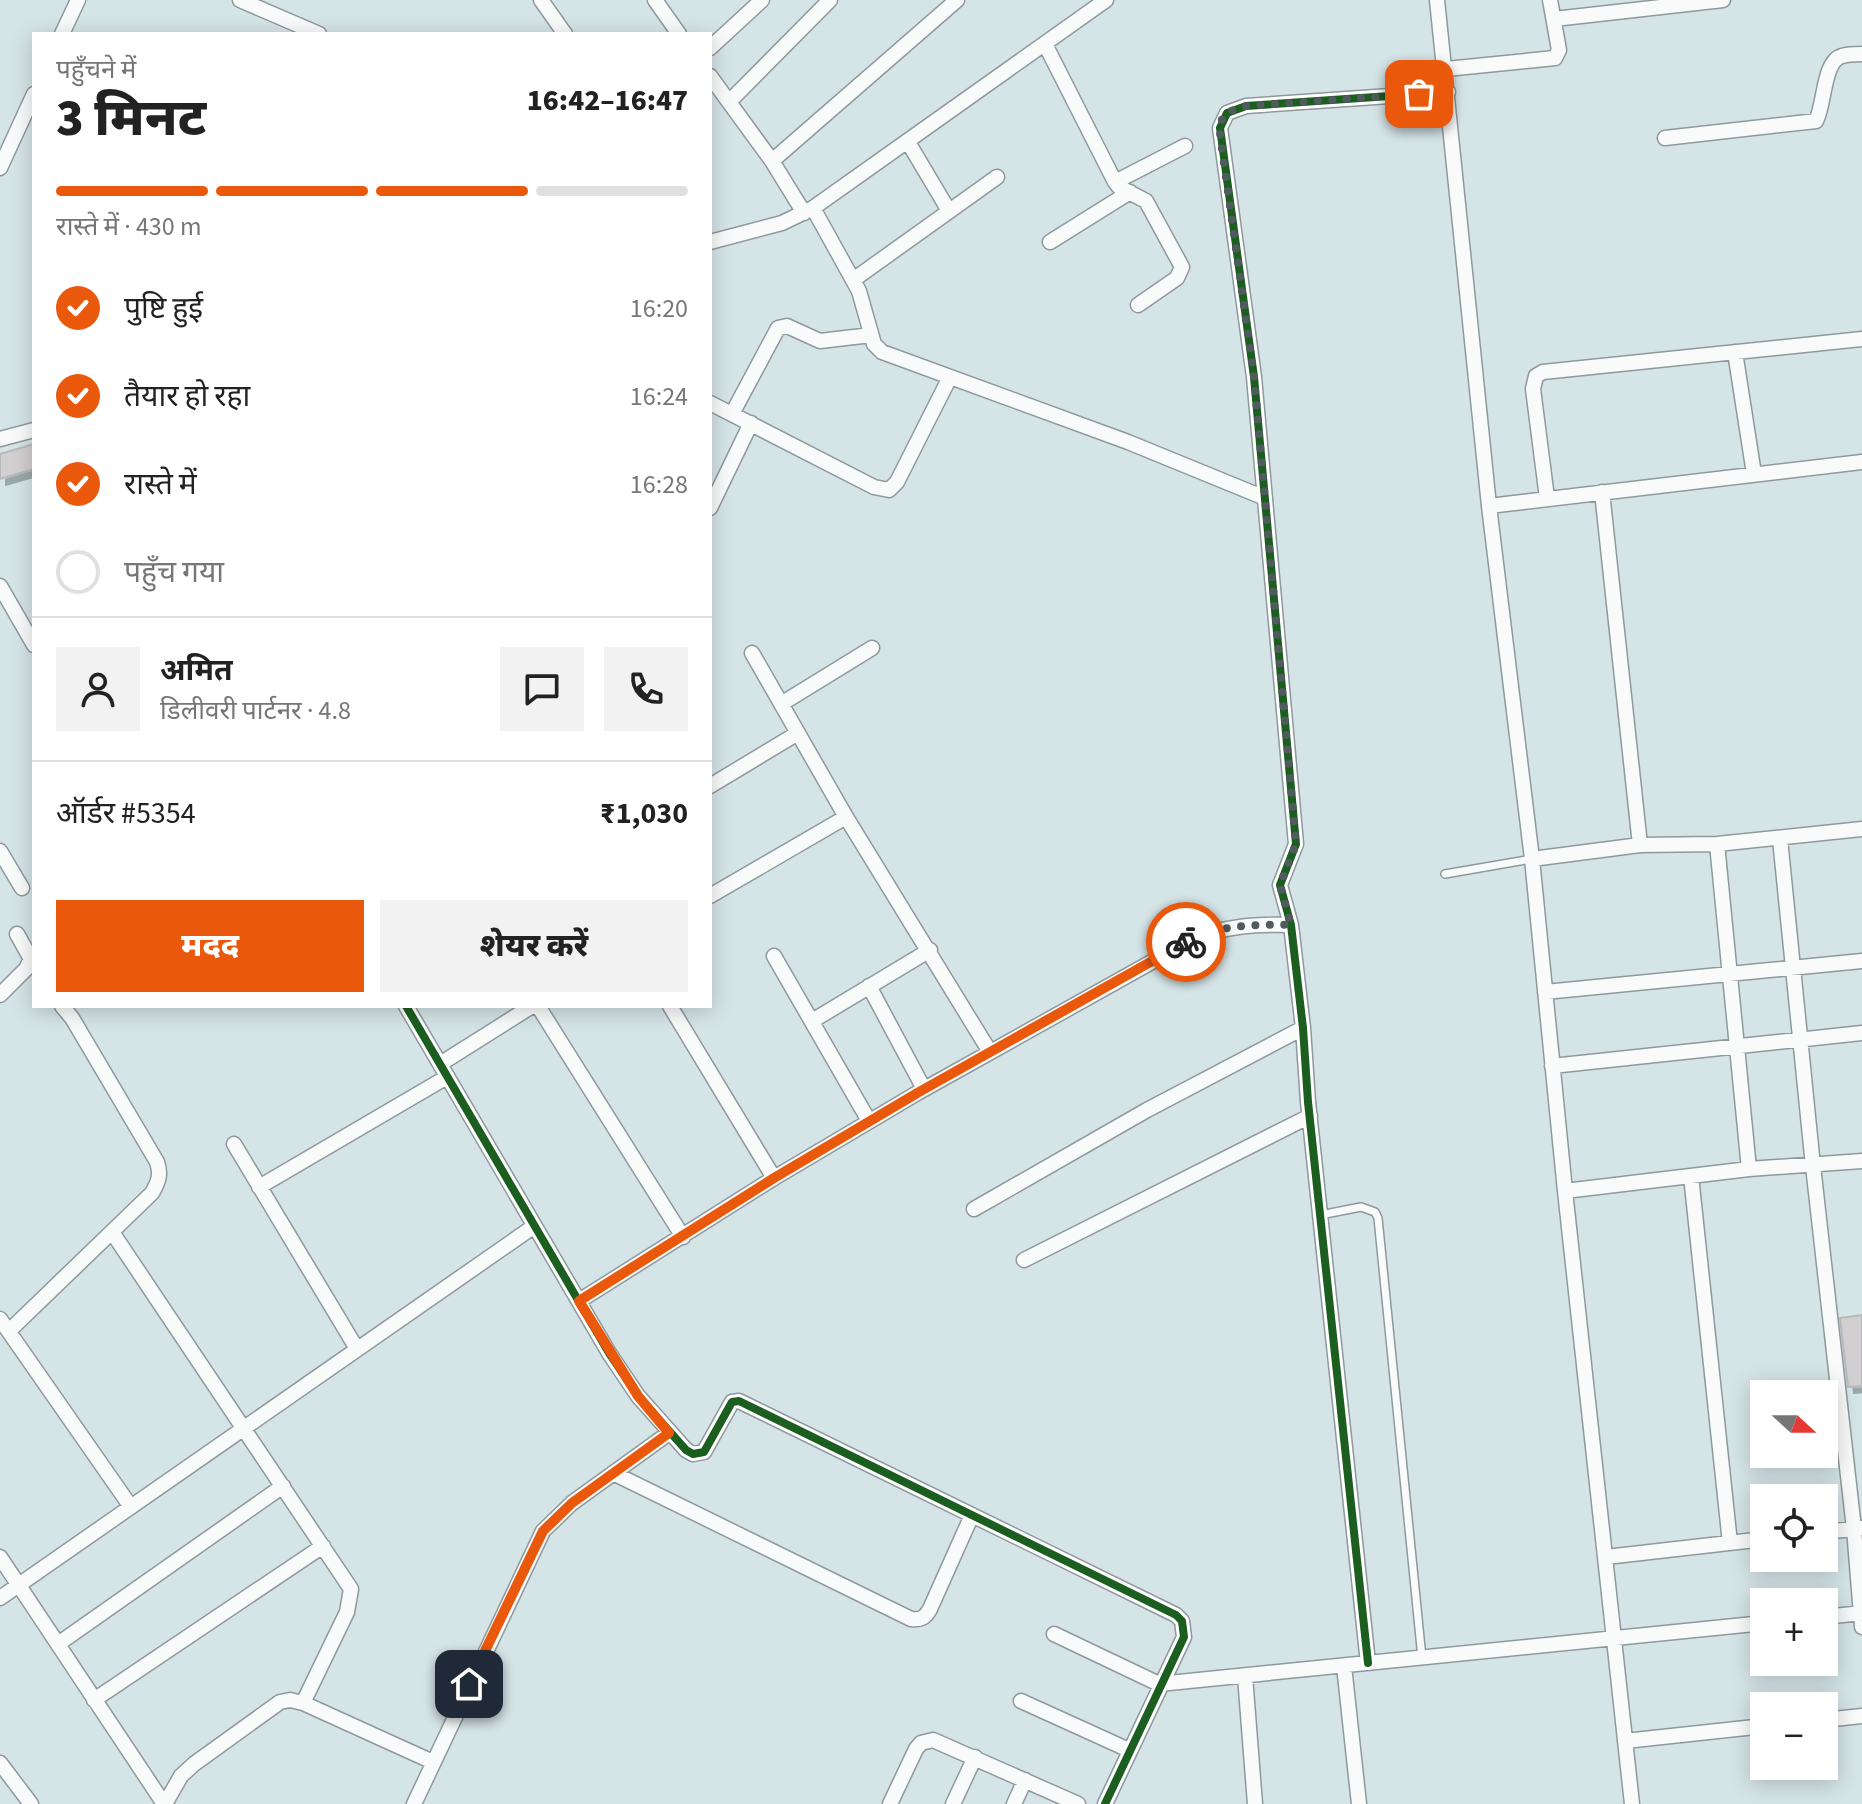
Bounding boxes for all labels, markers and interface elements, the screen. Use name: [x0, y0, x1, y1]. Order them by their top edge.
text: पहुँचने में: [56, 51, 136, 88]
pin: [1385, 60, 1453, 128]
icon: bag: [1397, 72, 1441, 116]
text: 16:42–16:47: [527, 79, 688, 122]
text: 3 मिनट: [56, 82, 206, 156]
text: रास्ते में · 430 m: [56, 208, 201, 245]
icon: check: [56, 286, 100, 330]
text: पुष्टि हुई: [124, 287, 203, 330]
text: 16:20: [630, 290, 688, 327]
icon: check: [56, 374, 100, 418]
text: तैयार हो रहा: [124, 375, 250, 418]
text: 16:24: [630, 378, 688, 415]
icon: check: [56, 462, 100, 506]
text: रास्ते में: [124, 463, 197, 506]
text: 16:28: [630, 466, 688, 503]
text: पहुँच गया: [124, 551, 224, 594]
button: person: [56, 647, 140, 731]
button: chat: [500, 647, 584, 731]
button: phone: [604, 647, 688, 731]
text: अमित: [160, 649, 233, 692]
text: डिलीवरी पार्टनर · 4.8: [160, 692, 351, 729]
text: ऑर्डर #5354: [56, 792, 196, 835]
text: ₹1,030: [600, 792, 688, 835]
button: मदद: [56, 900, 364, 992]
button: शेयर करें: [380, 900, 688, 992]
courier: [1146, 902, 1226, 982]
icon: bike: [1164, 920, 1208, 964]
north arrow: [1750, 1380, 1838, 1468]
map controls: [1750, 1380, 1838, 1780]
button: locate: [1750, 1484, 1838, 1572]
button: +: [1750, 1588, 1838, 1676]
pin: [435, 1650, 503, 1718]
icon: home: [447, 1662, 491, 1706]
button: −: [1750, 1692, 1838, 1780]

